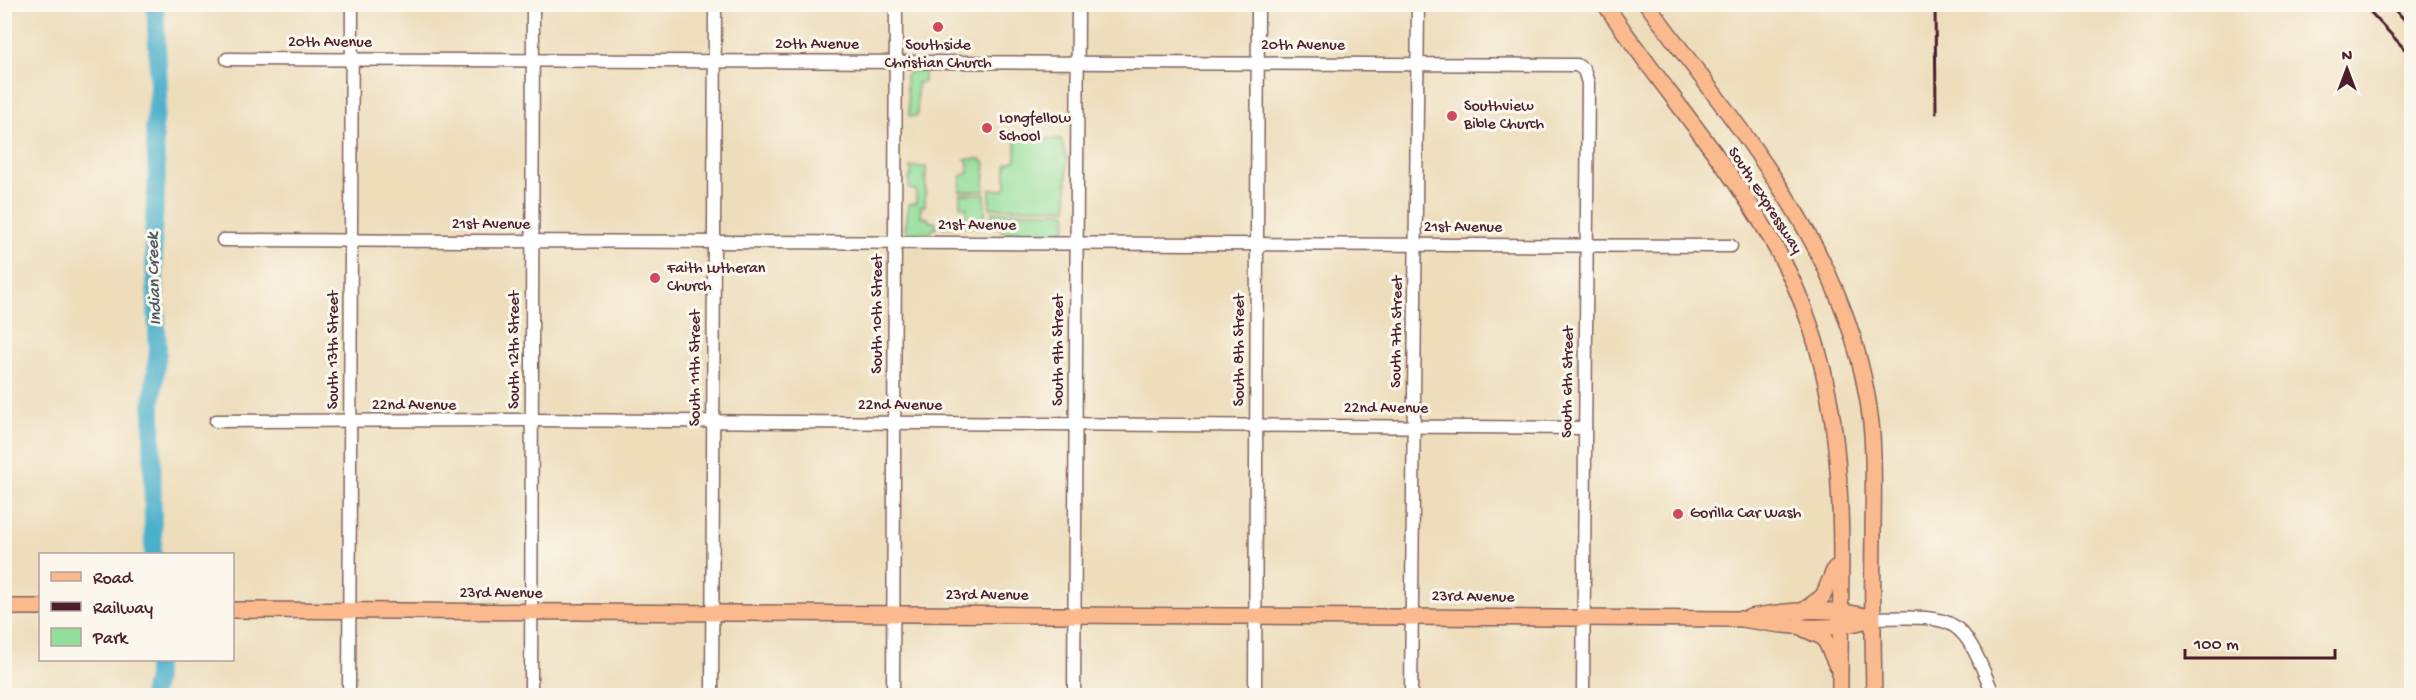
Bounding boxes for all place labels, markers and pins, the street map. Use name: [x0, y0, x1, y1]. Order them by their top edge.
marker: Southside Christian Church: [931, 20, 945, 34]
place label: Southside Christian Church: [884, 37, 992, 74]
place label: Southview Bible Church: [1463, 98, 1545, 135]
marker: Southview Bible Church: [1445, 109, 1459, 123]
place label: Longfellow School: [999, 110, 1071, 147]
marker: Longfellow School: [980, 121, 994, 135]
place label: Faith Lutheran Church: [666, 260, 766, 297]
marker: Faith Lutheran Church: [648, 271, 662, 285]
place label: Gorilla Car Wash: [1690, 505, 1802, 524]
marker: Gorilla Car Wash: [1671, 507, 1685, 521]

